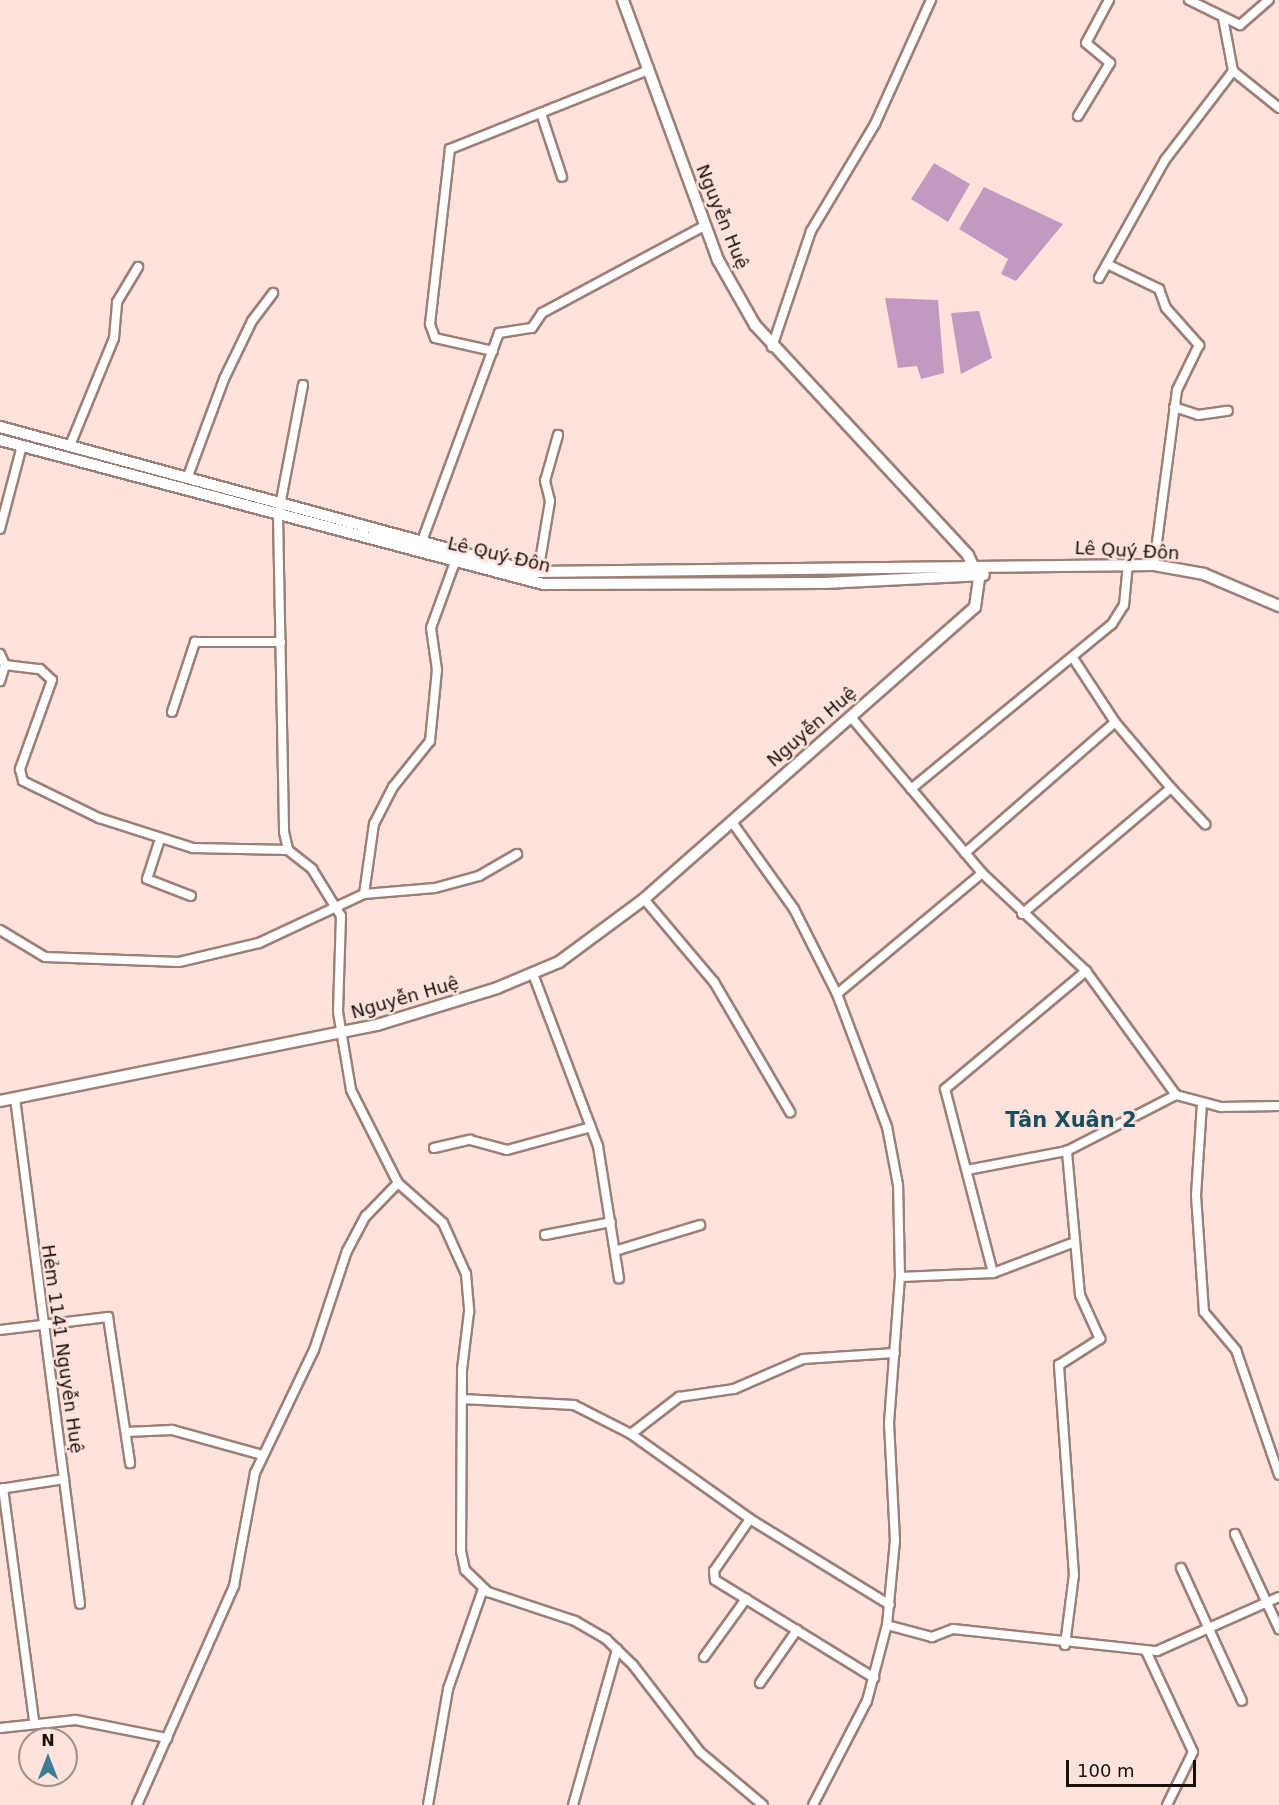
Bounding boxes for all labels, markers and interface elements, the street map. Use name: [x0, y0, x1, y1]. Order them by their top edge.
street label: Nguyễn Huệ: [691, 161, 753, 273]
street label: Lê Quý Đôn: [446, 533, 552, 577]
street label: Lê Quý Đôn: [1074, 537, 1180, 565]
street label: Nguyễn Huệ: [763, 682, 861, 772]
street label: Nguyễn Huệ: [349, 972, 461, 1024]
district label: Tân Xuân 2: [1005, 1107, 1137, 1133]
street label: Hẻm 1141 Nguyễn Huệ: [37, 1243, 87, 1455]
north arrow: [18, 1727, 78, 1787]
text: N: [41, 1731, 55, 1750]
scale bar: [1069, 1748, 1200, 1786]
text: 100 m: [1077, 1760, 1135, 1781]

